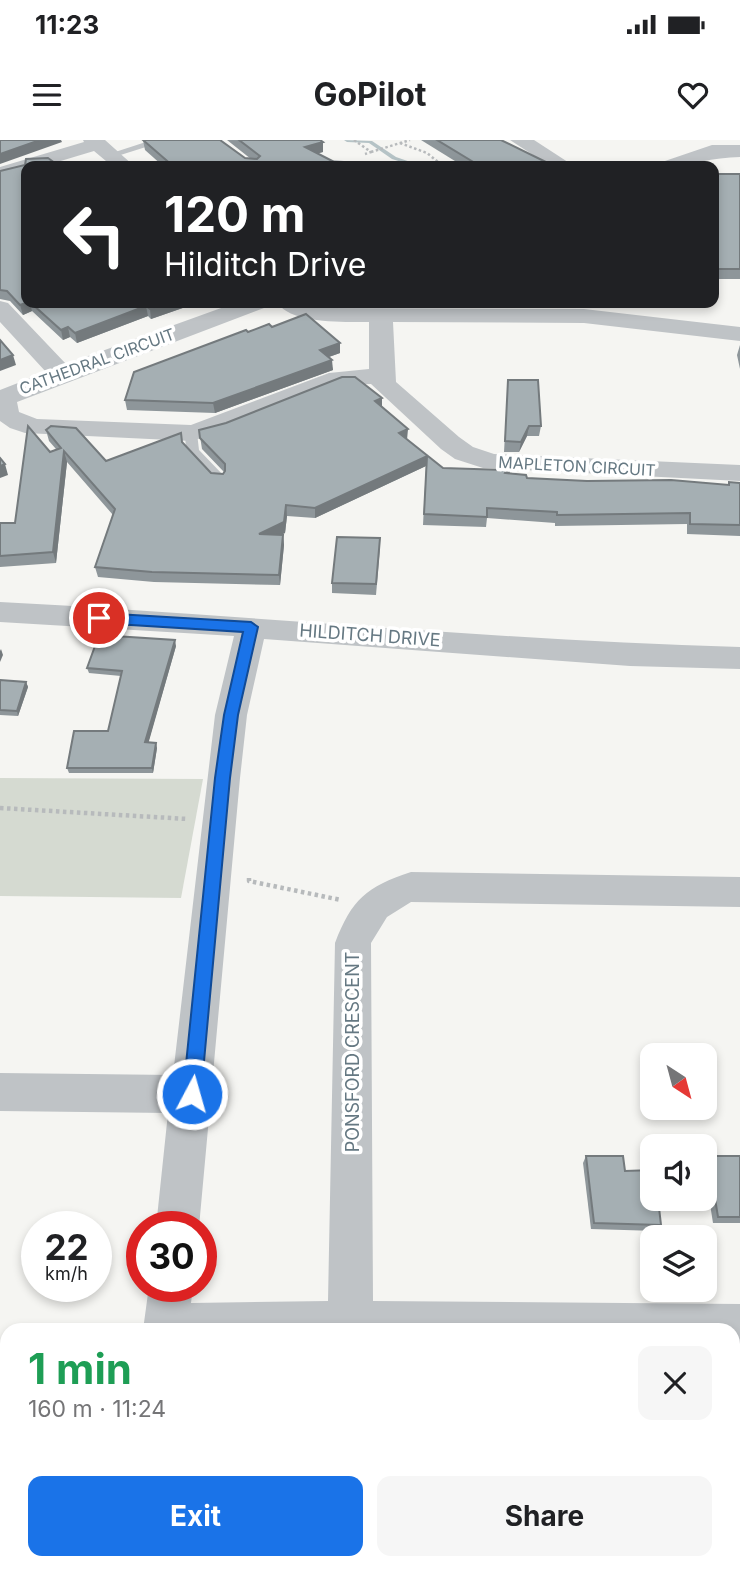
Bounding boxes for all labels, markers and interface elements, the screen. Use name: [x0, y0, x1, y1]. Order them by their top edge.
text: 11:23: [35, 9, 99, 40]
text: GoPilot: [313, 75, 427, 114]
icon: menu: [28, 76, 66, 114]
icon: heart: [674, 76, 712, 114]
text: 120 m: [164, 185, 305, 244]
icon: left: [49, 189, 140, 280]
text: Hilditch Drive: [164, 245, 366, 284]
street label: CATHEDRAL CIRCUIT: [17, 324, 177, 398]
street label: MAPLETON CIRCUIT: [498, 452, 656, 480]
pin: [69, 588, 129, 648]
icon: arrive: [80, 599, 118, 637]
street label: HILDITCH DRIVE: [299, 620, 441, 650]
street label: PONSFORD CRESCENT: [342, 952, 363, 1152]
north arrow: [640, 1043, 718, 1120]
map controls: [640, 1043, 717, 1302]
position arrow: [155, 1057, 229, 1131]
button: sound: [640, 1134, 717, 1211]
speed limit sign: 30: [126, 1211, 217, 1302]
button: layers: [640, 1225, 717, 1302]
text: 22: [44, 1226, 89, 1268]
text: km/h: [45, 1263, 88, 1284]
text: 1 min: [28, 1343, 132, 1394]
button: close: [638, 1346, 712, 1420]
text: 160 m · 11:24: [28, 1395, 166, 1423]
button: Exit: [28, 1476, 363, 1556]
button: Share: [377, 1476, 712, 1556]

